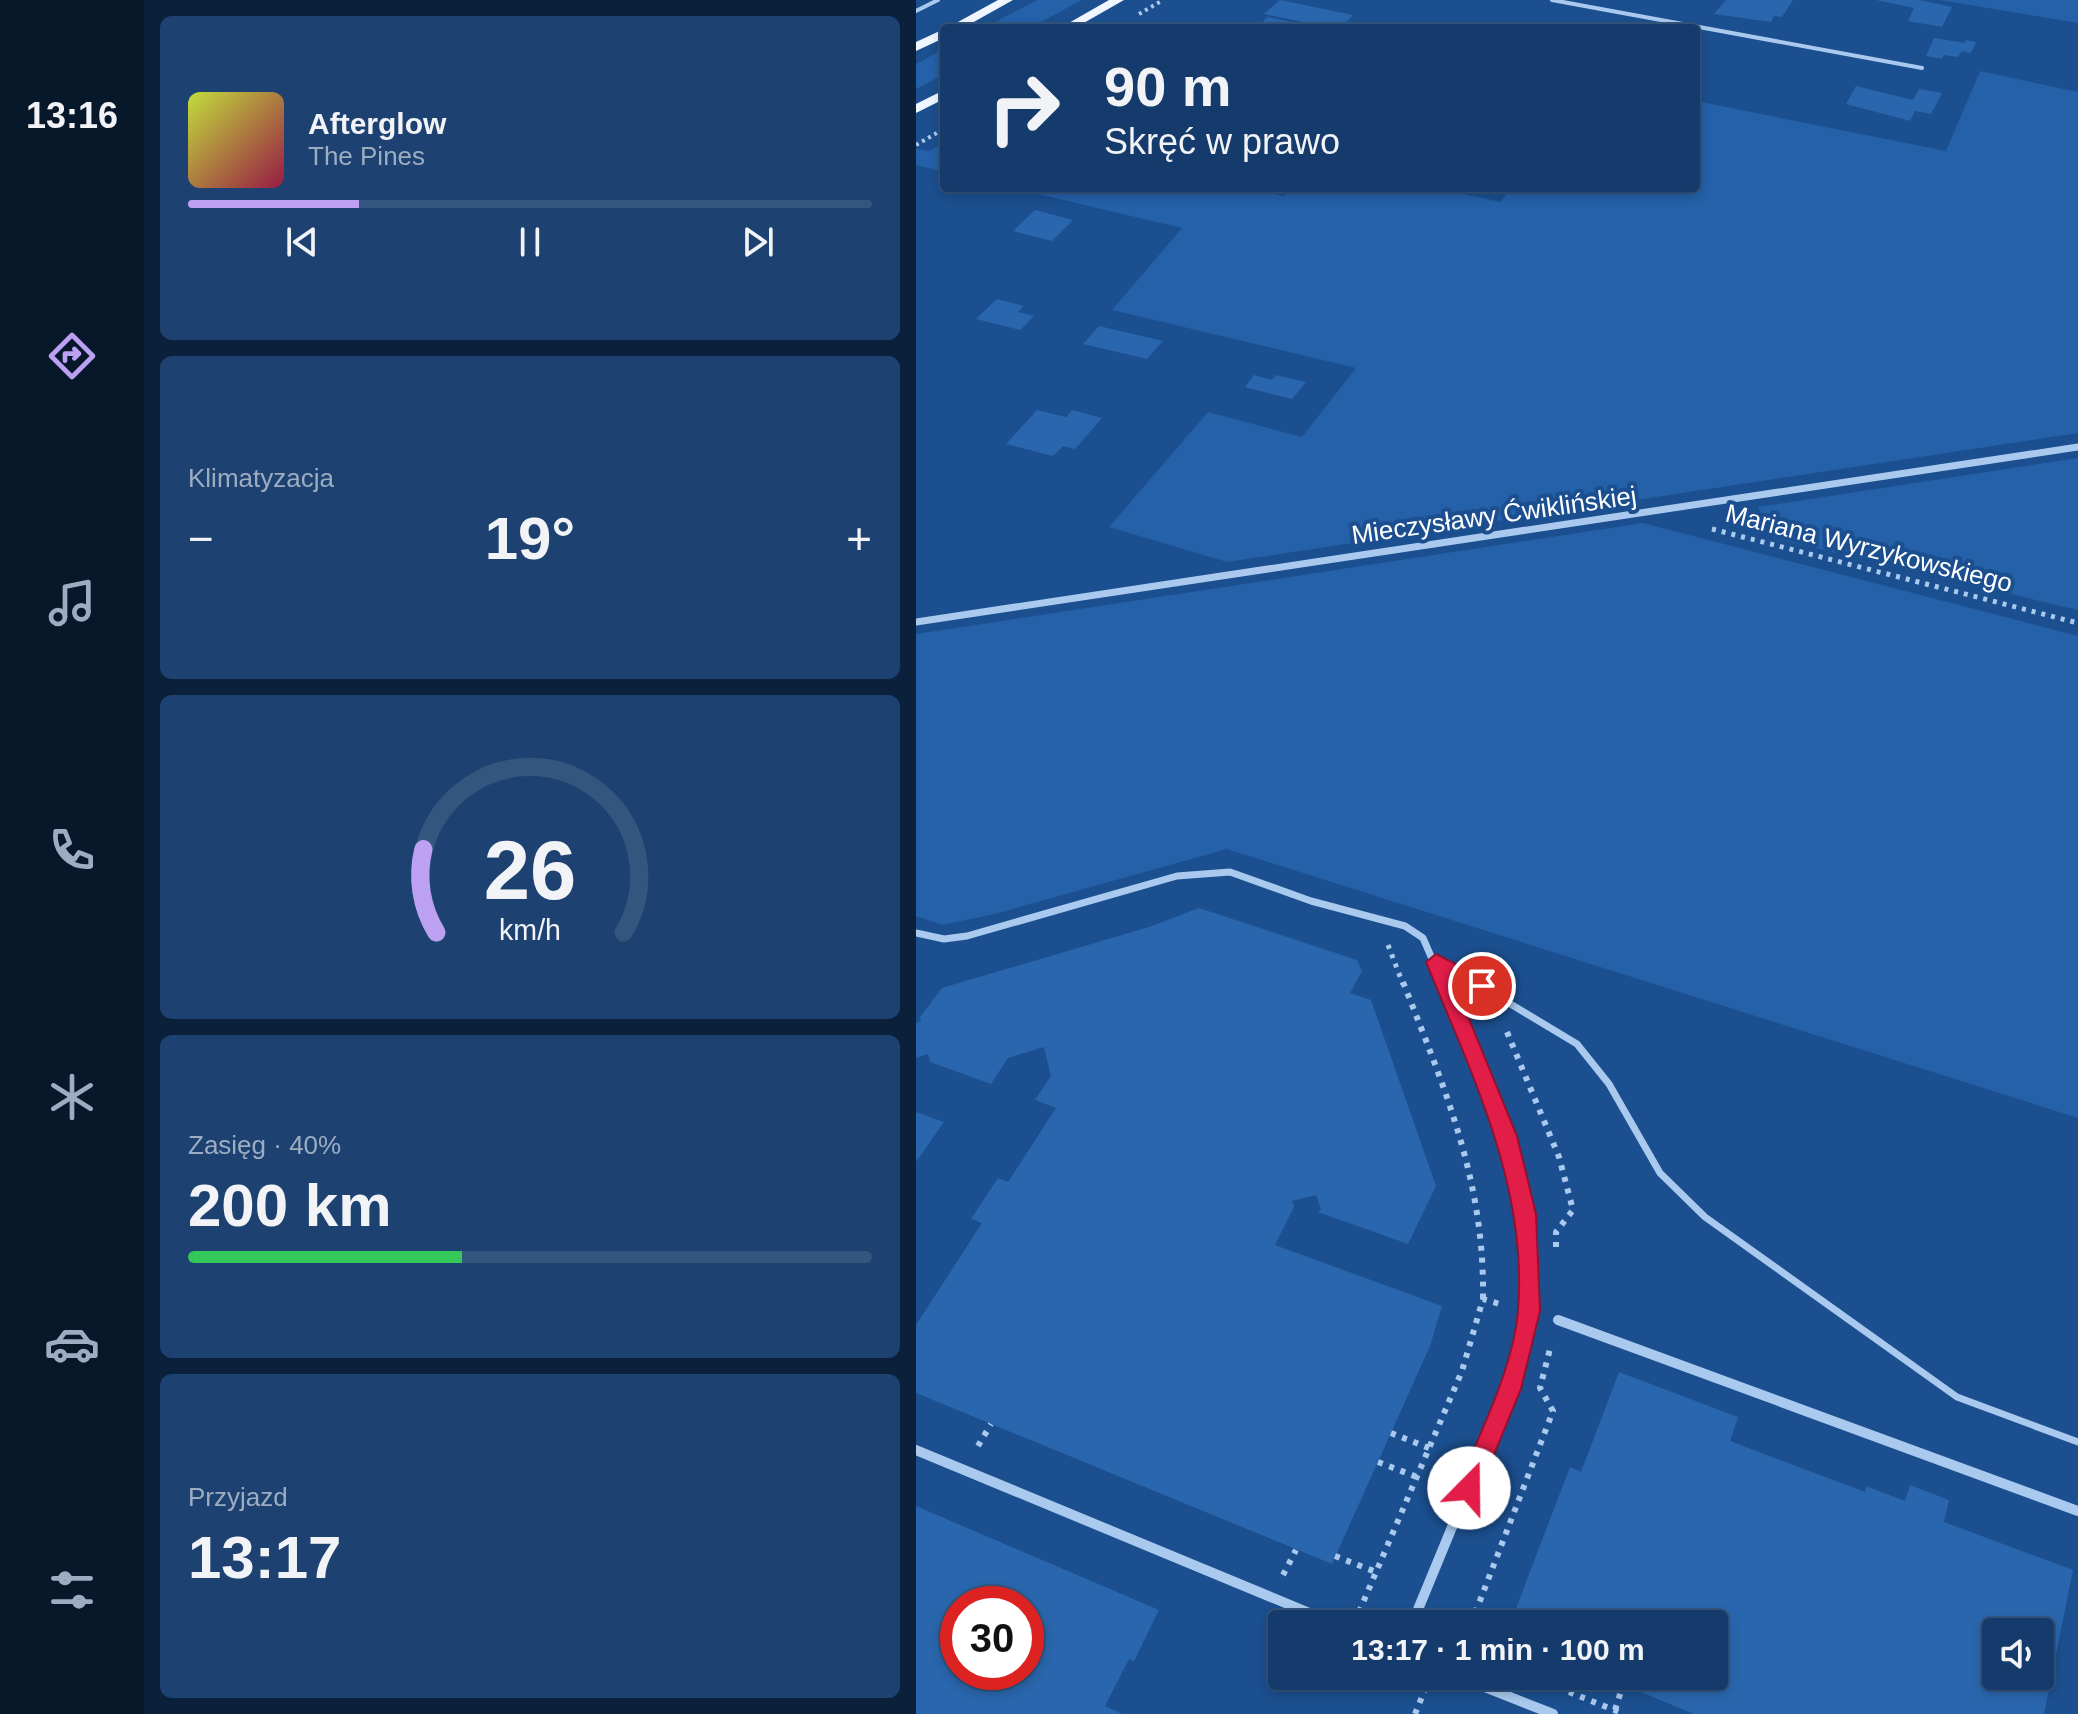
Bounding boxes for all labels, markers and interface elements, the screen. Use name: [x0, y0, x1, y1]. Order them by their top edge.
text: 90 m: [1104, 55, 1232, 118]
icon: right: [972, 56, 1076, 160]
text: 13:16: [26, 95, 118, 136]
text: Afterglow: [308, 107, 446, 140]
text: Skręć w prawo: [1104, 121, 1340, 162]
text: The Pines: [308, 141, 425, 171]
icon: previous: [280, 220, 324, 264]
icon: pause: [508, 220, 552, 264]
icon: next: [736, 220, 780, 264]
icon: directions: [44, 328, 100, 384]
text: Klimatyzacja: [188, 463, 334, 493]
street label: Mieczysławy Ćwiklińskiej: [1350, 480, 1638, 550]
street label: Mariana Wyrzykowskiego: [1722, 498, 2016, 598]
text: 19°: [485, 505, 575, 572]
text: −: [188, 514, 214, 563]
text: +: [846, 514, 872, 563]
icon: music: [44, 575, 100, 631]
icon: phone: [44, 822, 100, 878]
text: 26: [484, 824, 576, 917]
text: km/h: [499, 914, 561, 946]
pin: [1448, 952, 1516, 1020]
icon: arrive: [1460, 964, 1504, 1008]
icon: climate: [44, 1069, 100, 1125]
text: Zasięg · 40%: [188, 1130, 341, 1160]
text: 200 km: [188, 1172, 392, 1239]
icon: car: [44, 1316, 100, 1372]
position arrow: [1427, 1446, 1511, 1530]
text: Przyjazd: [188, 1482, 288, 1512]
text: 13:17: [188, 1524, 341, 1591]
icon: filters: [44, 1562, 100, 1618]
speed limit sign: 30: [940, 1586, 1044, 1690]
map controls: [1982, 1618, 2054, 1690]
button: sound: [1982, 1618, 2054, 1690]
text: 13:17 · 1 min · 100 m: [1351, 1633, 1645, 1666]

